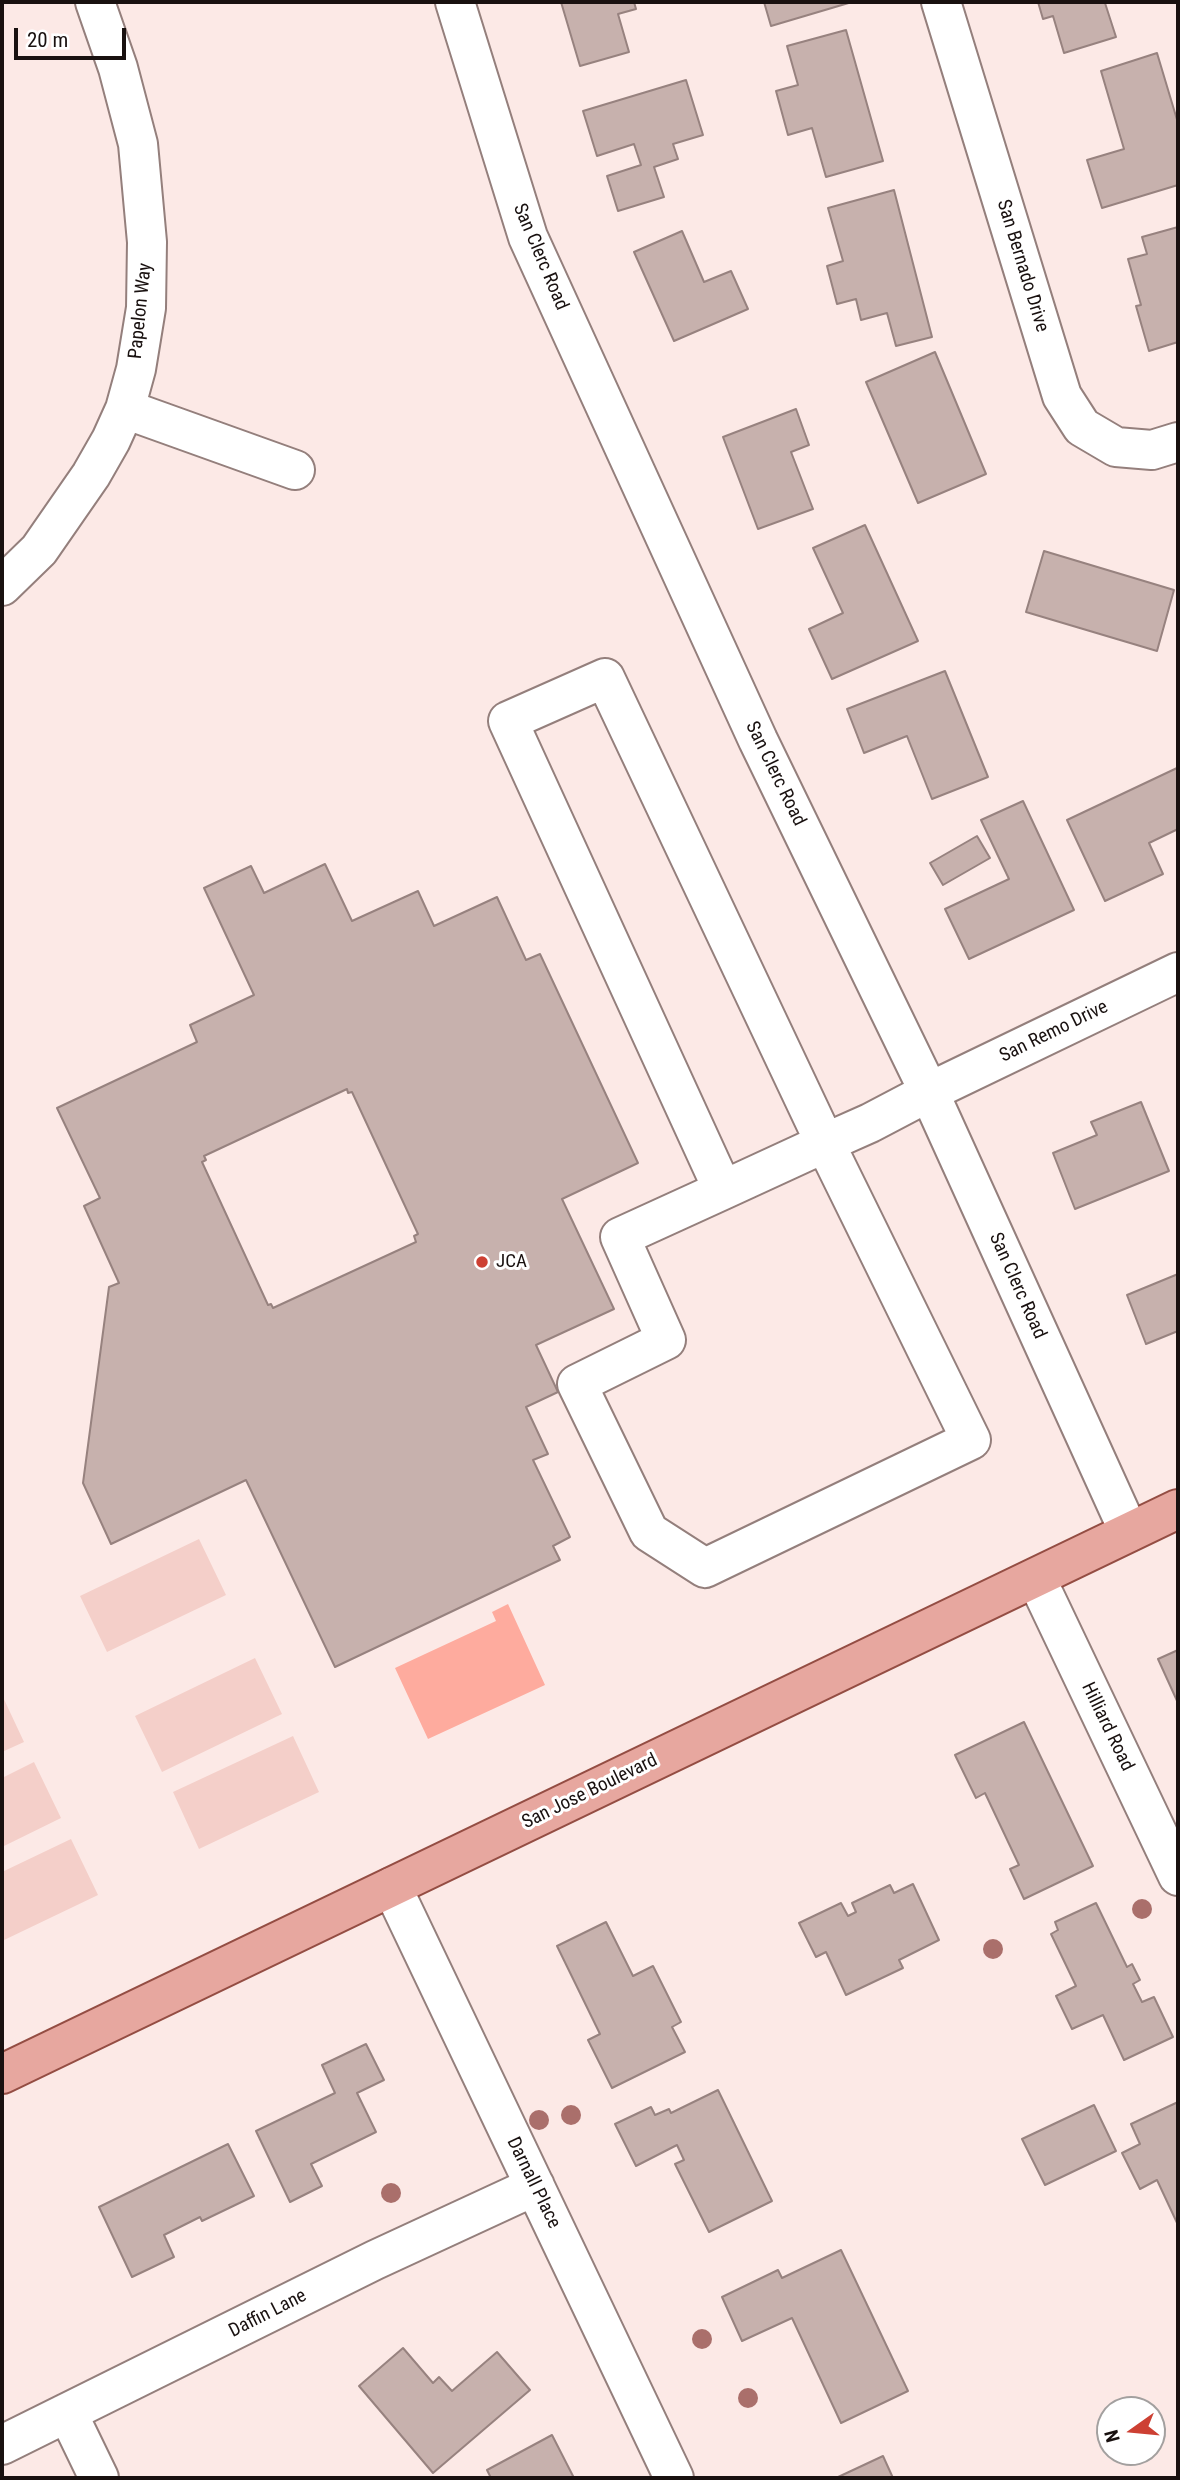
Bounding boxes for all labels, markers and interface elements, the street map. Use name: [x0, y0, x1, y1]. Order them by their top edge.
scale bar: [18, 14, 130, 58]
text: 20 m: [27, 28, 68, 52]
street label: San Bernado Drive: [991, 197, 1053, 335]
street label: San Clerc Road: [507, 200, 573, 314]
street label: Papelon Way: [125, 262, 157, 360]
street label: San Clerc Road: [740, 718, 810, 830]
street label: San Remo Drive: [996, 996, 1112, 1068]
street label: San Clerc Road: [984, 1230, 1050, 1342]
place label: JCA: [496, 1251, 527, 1273]
marker: JCA: [474, 1254, 490, 1270]
street label: Hilliard Road: [1076, 1679, 1138, 1775]
street label: San Jose Boulevard: [519, 1749, 661, 1835]
street label: Darnall Place: [501, 2134, 565, 2232]
street label: Daffin Lane: [225, 2285, 311, 2343]
north arrow: [1096, 2396, 1166, 2466]
text: N: [1100, 2427, 1125, 2445]

